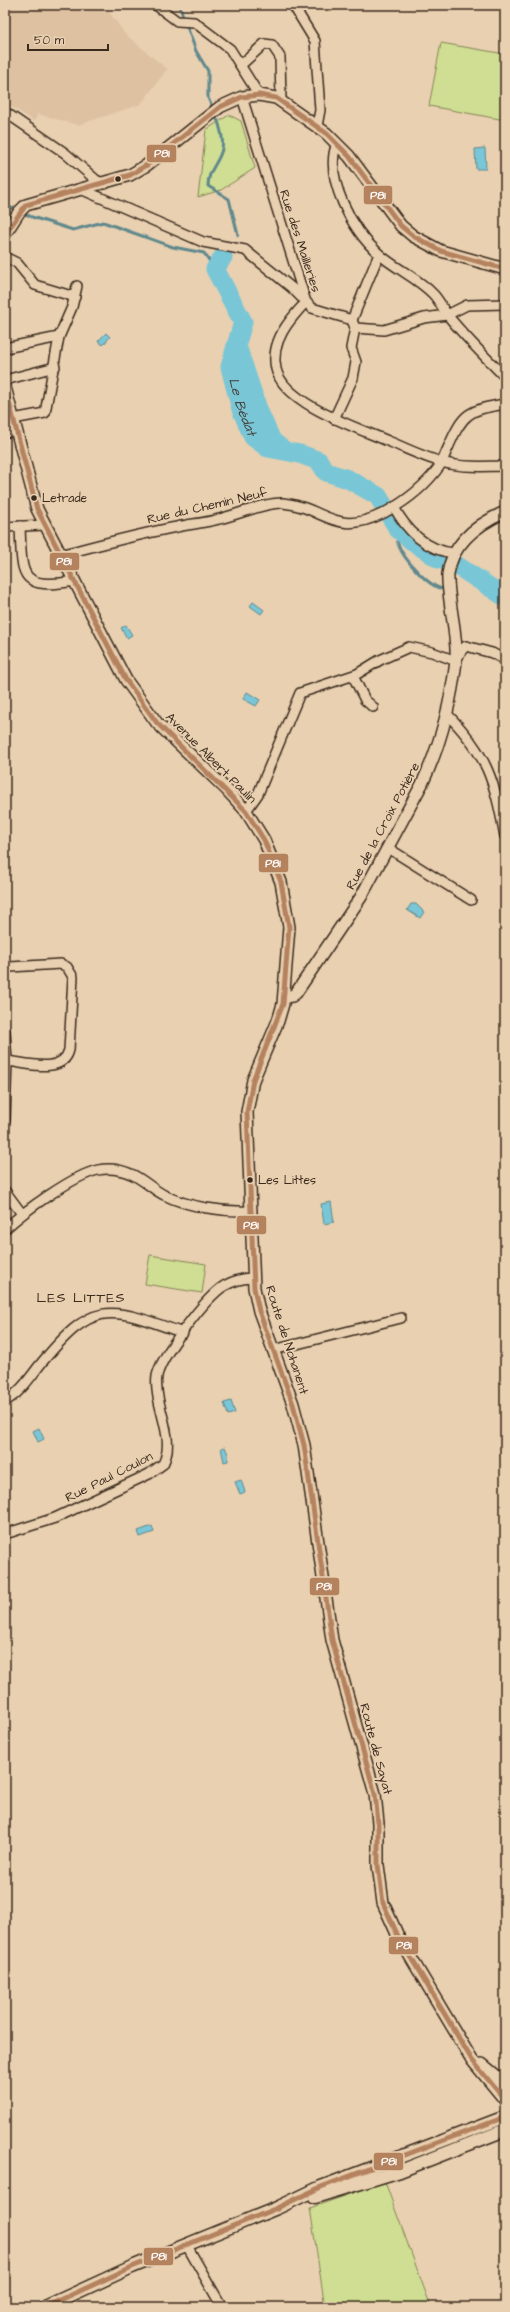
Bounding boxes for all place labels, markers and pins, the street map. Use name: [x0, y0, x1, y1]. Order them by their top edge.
unlabelled marker: [113, 174, 123, 184]
place label: Letrade: [42, 490, 88, 507]
marker: Letrade: [29, 493, 39, 503]
place label: Les Littes: [258, 1172, 316, 1189]
marker: Les Littes: [245, 1175, 255, 1185]

